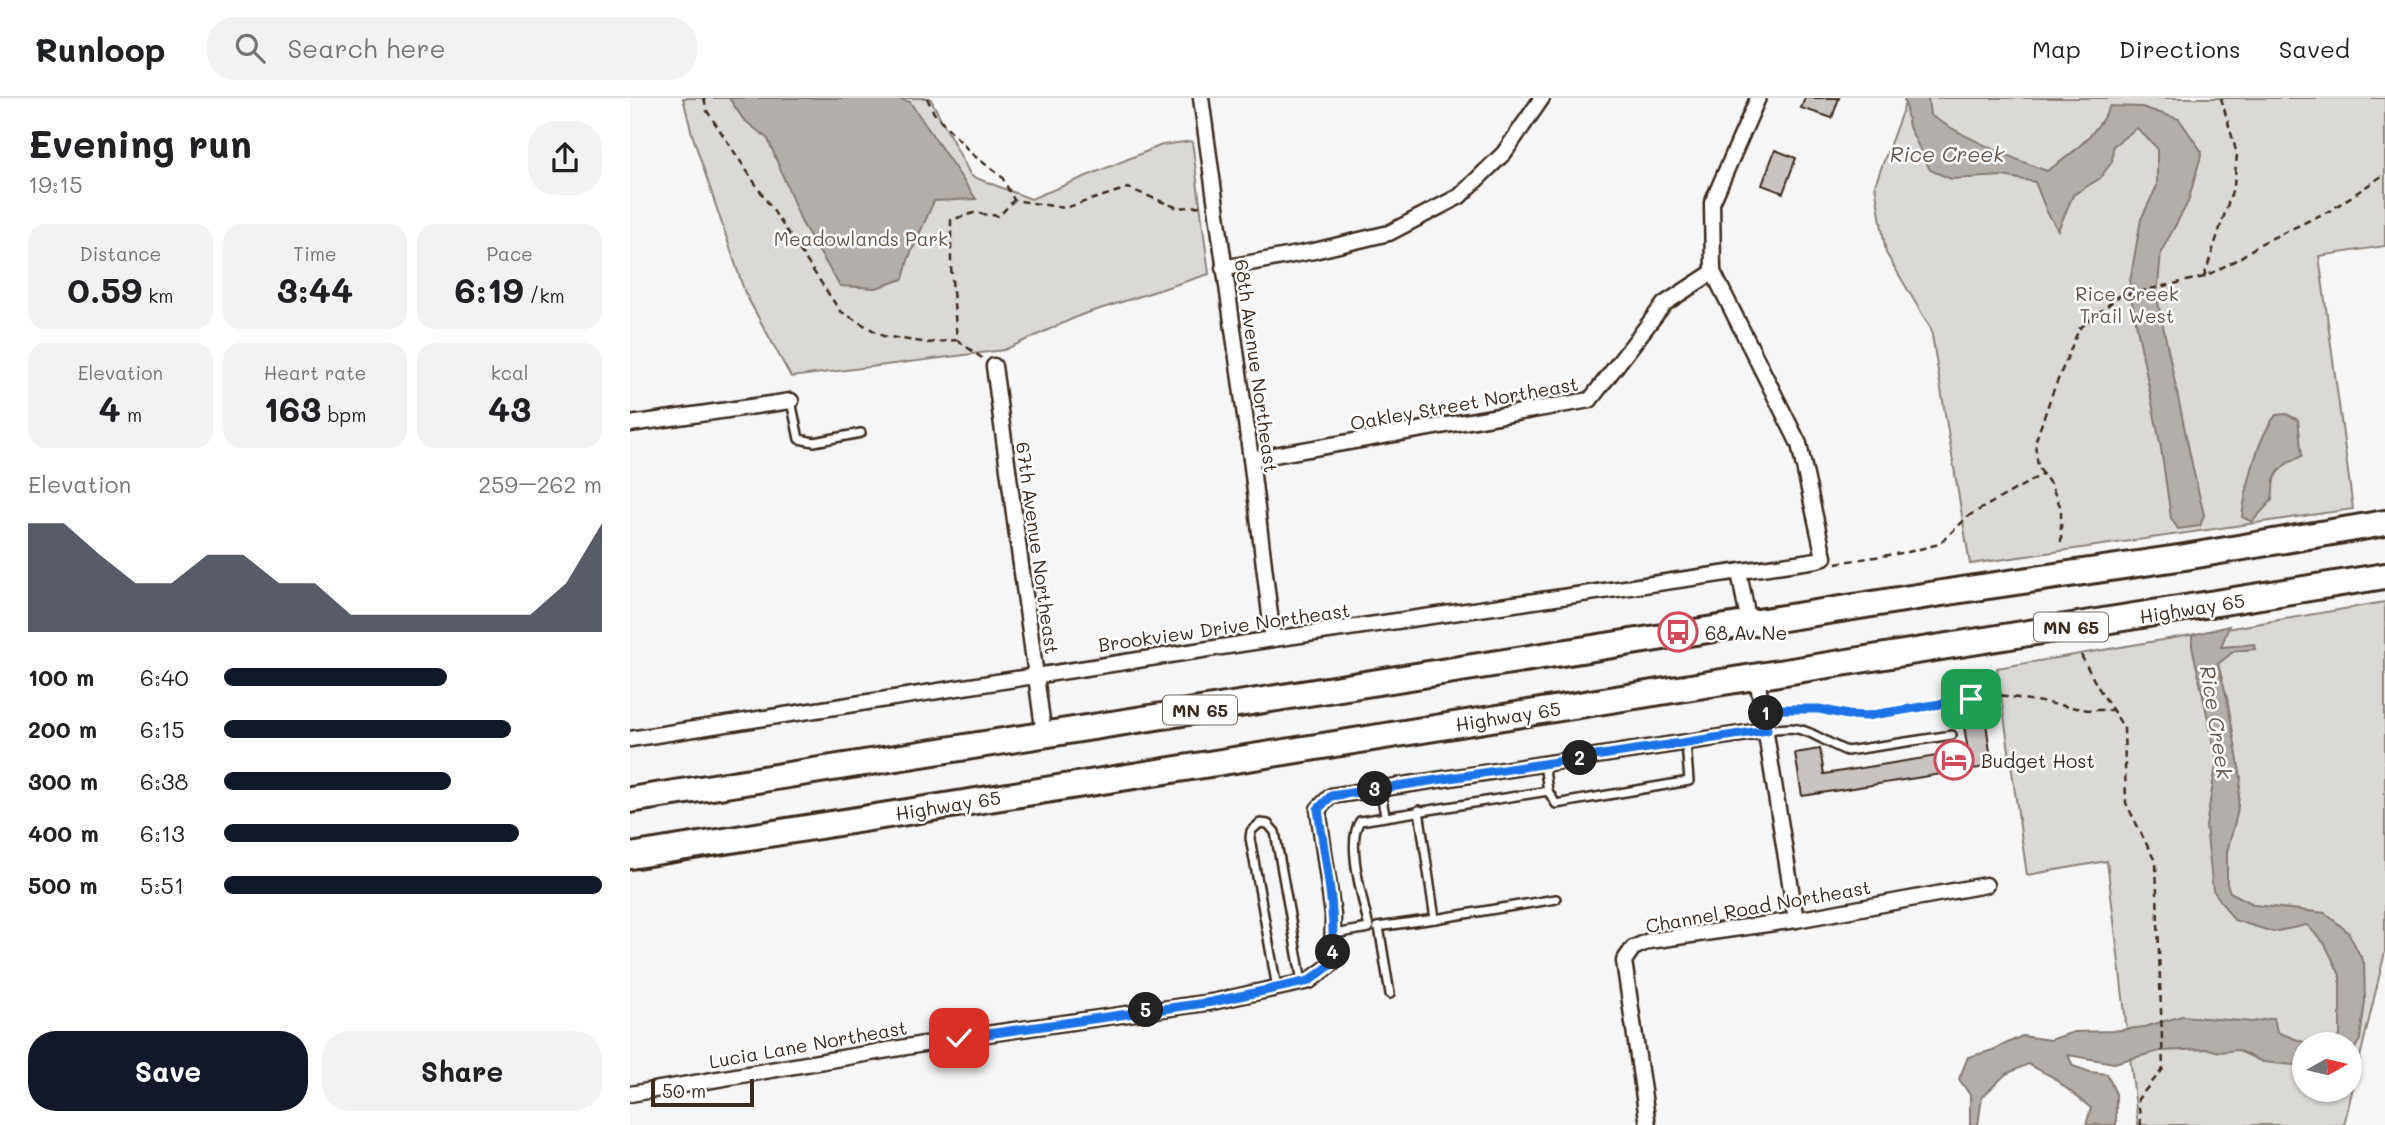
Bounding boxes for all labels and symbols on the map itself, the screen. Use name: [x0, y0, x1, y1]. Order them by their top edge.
water label: Rice Creek: [1890, 140, 2005, 167]
park label: Meadowlands Park: [774, 226, 948, 251]
street label: 68th Avenue Northeast: [1230, 258, 1284, 474]
park label: Rice Creek Trail West: [2075, 281, 2179, 328]
street label: Oakley Street Northeast: [1348, 371, 1580, 435]
street label: 67th Avenue Northeast: [1011, 440, 1065, 656]
street label: Highway 65: [2138, 587, 2246, 629]
street label: Brookview Drive Northeast: [1097, 597, 1351, 657]
bus stop icon: 68 Av Ne: [1657, 611, 1699, 653]
road number: MN 65: [2034, 612, 2108, 642]
place label: 68 Av Ne: [1705, 620, 1787, 645]
water label: Rice Creek: [2195, 663, 2239, 782]
pin: [1941, 669, 2001, 729]
street label: Highway 65: [1454, 695, 1562, 737]
road number: MN 65: [1163, 696, 1237, 724]
pin: 1: [1748, 696, 1784, 730]
hotel icon: Budget Host: [1933, 739, 1975, 781]
pin: 2: [1562, 740, 1598, 776]
place label: Budget Host: [1981, 748, 2095, 773]
pin: 3: [1358, 772, 1392, 806]
street label: Highway 65: [894, 784, 1002, 826]
street label: Channel Road Northeast: [1643, 874, 1873, 938]
pin: 4: [1316, 934, 1350, 970]
pin: 5: [1128, 992, 1164, 1028]
pin: [929, 1008, 989, 1068]
street label: Lucia Lane Northeast: [707, 1014, 909, 1074]
north arrow: [2292, 1032, 2362, 1102]
scale bar: [651, 1076, 754, 1108]

